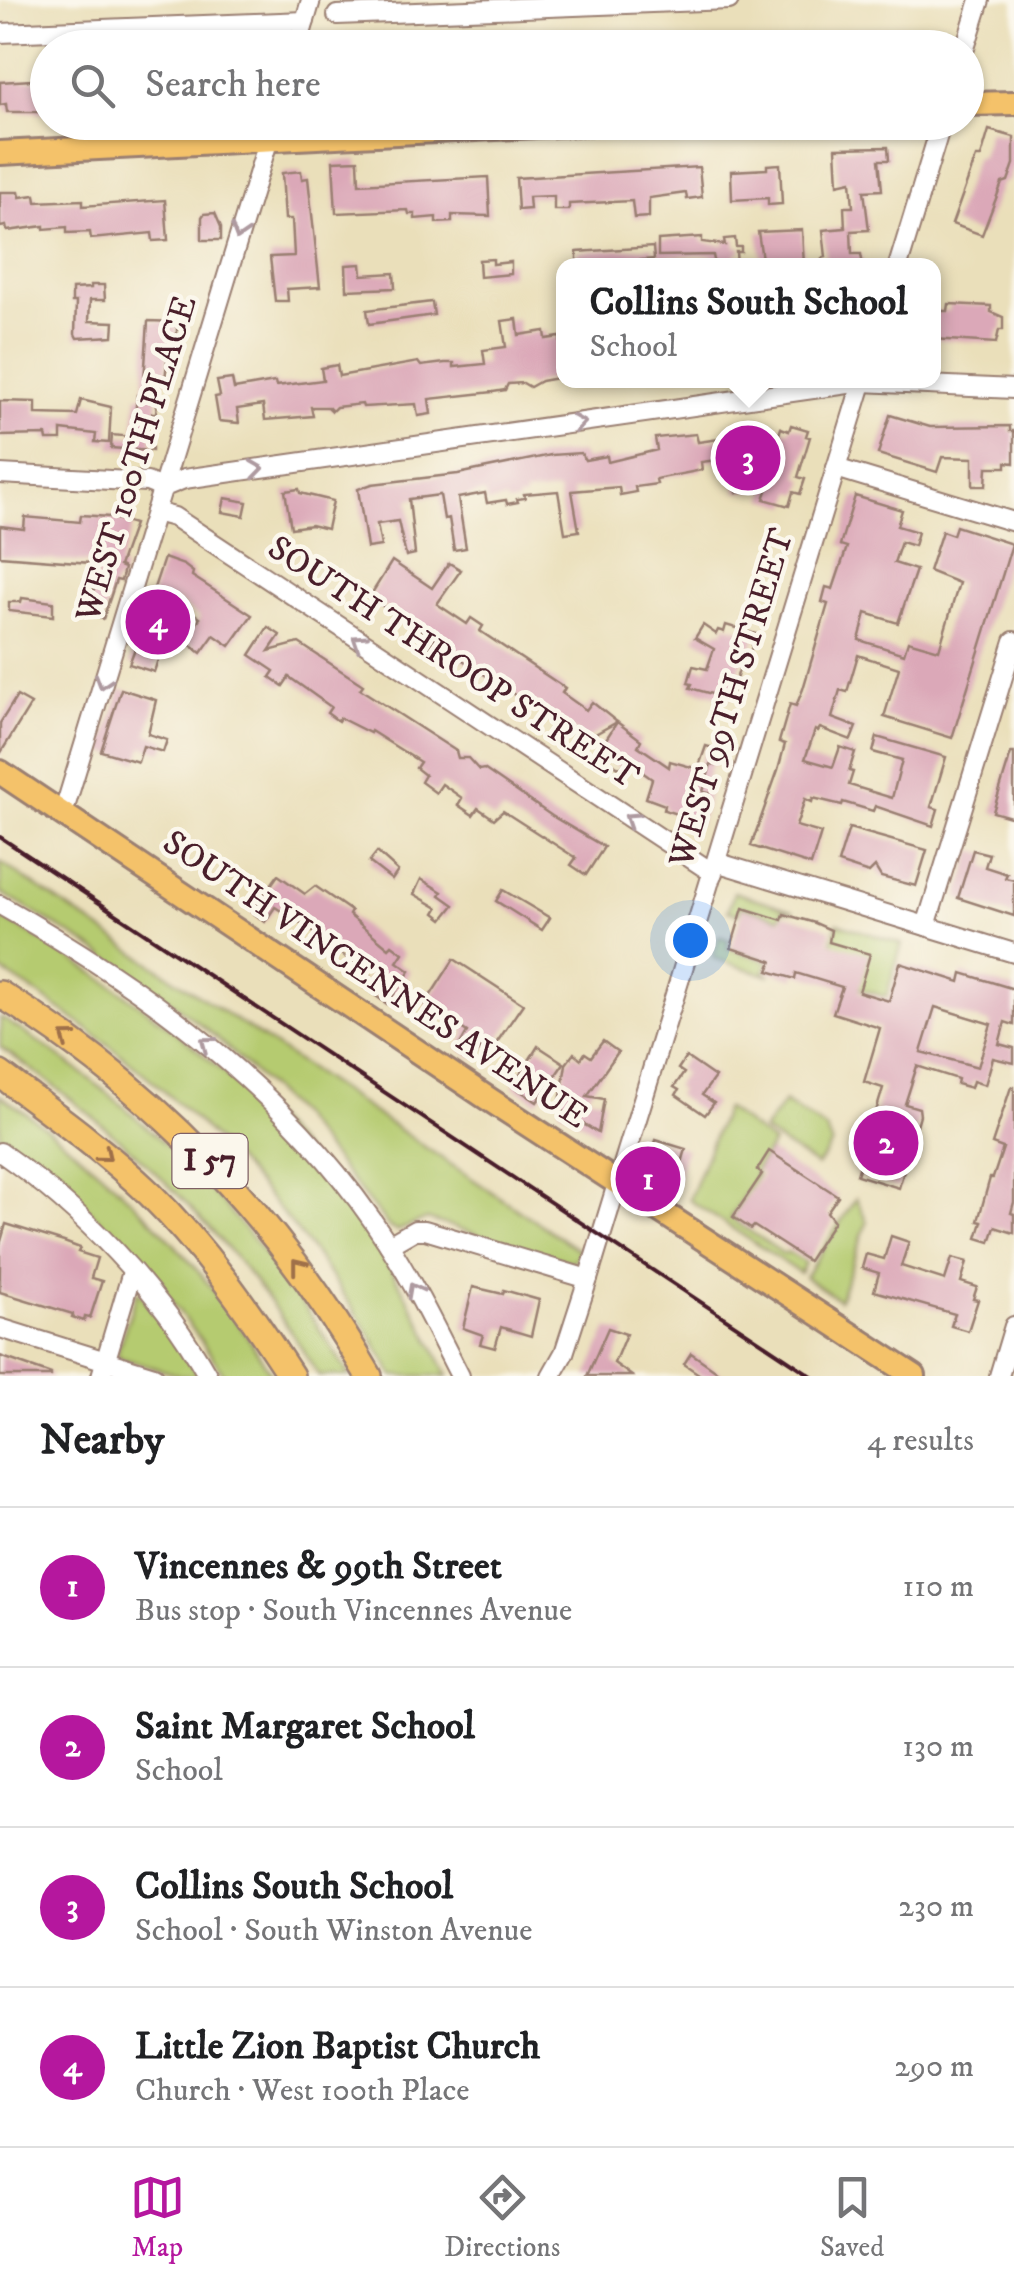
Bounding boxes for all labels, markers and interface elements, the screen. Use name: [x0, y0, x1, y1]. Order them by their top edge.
search box: [30, 30, 984, 140]
icon: search: [65, 58, 120, 113]
text: Search here: [145, 61, 321, 109]
one-way arrow: [231, 224, 251, 241]
popup: [556, 258, 941, 388]
text: Collins South School: [589, 279, 908, 327]
street label: WEST 100TH PLACE: [66, 290, 208, 629]
text: School: [589, 327, 677, 367]
one-way arrow: [570, 414, 587, 435]
pin: 3: [716, 420, 780, 496]
one-way arrow: [249, 460, 265, 481]
street label: WEST 99TH STREET: [659, 523, 805, 874]
street label: SOUTH THROOP STREET: [259, 526, 647, 800]
pin: 4: [126, 584, 190, 660]
one-way arrow: [352, 634, 370, 653]
one-way arrow: [94, 673, 115, 690]
one-way arrow: [624, 813, 642, 832]
street label: SOUTH VINCENNES AVENUE: [154, 821, 596, 1139]
your location: [665, 915, 716, 966]
one-way arrow: [60, 1033, 78, 1050]
one-way arrow: [200, 1037, 218, 1055]
pin: 2: [854, 1106, 918, 1180]
road number: I 57: [172, 1134, 248, 1188]
pin: 1: [616, 1142, 680, 1216]
one-way arrow: [93, 1143, 111, 1161]
one-way arrow: [292, 1258, 309, 1276]
one-way arrow: [406, 1283, 426, 1301]
text: Nearby: [40, 1415, 164, 1467]
text: 4 results: [867, 1421, 974, 1461]
text: Vincennes & 99th Street: [135, 1543, 502, 1591]
text: 1: [67, 1567, 78, 1607]
text: 110 m: [902, 1567, 974, 1607]
text: Bus stop · South Vincennes Avenue: [135, 1591, 572, 1631]
text: Saint Margaret School: [135, 1703, 475, 1751]
text: 2: [65, 1727, 80, 1767]
text: 130 m: [902, 1727, 974, 1767]
text: School: [135, 1751, 223, 1791]
text: Collins South School: [135, 1863, 453, 1911]
text: 3: [67, 1887, 78, 1927]
text: 230 m: [898, 1887, 974, 1927]
text: School · South Winston Avenue: [135, 1911, 533, 1951]
text: Little Zion Baptist Church: [135, 2023, 540, 2071]
text: 4: [63, 2047, 82, 2087]
text: 290 m: [894, 2047, 974, 2087]
text: Church · West 100th Place: [135, 2071, 470, 2111]
tab: Map: [130, 2170, 185, 2265]
tab: Directions: [444, 2170, 560, 2265]
tab: Saved: [820, 2170, 884, 2265]

